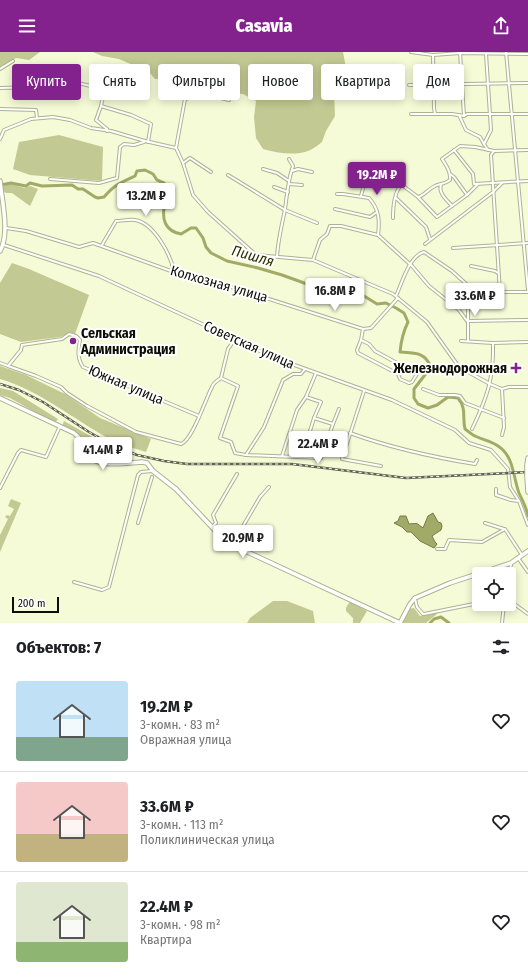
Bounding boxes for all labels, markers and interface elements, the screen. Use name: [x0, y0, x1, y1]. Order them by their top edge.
icon: menu: [16, 15, 38, 37]
text: Casavia: [235, 15, 293, 37]
icon: share: [490, 15, 512, 37]
chip: Купить: [12, 64, 81, 100]
chip: Снять: [89, 64, 150, 100]
chip: Фильтры: [158, 64, 240, 100]
chip: Новое: [248, 64, 313, 100]
chip: Квартира: [321, 64, 405, 100]
chip: Дом: [413, 64, 464, 100]
pin: 19.2M ₽: [340, 162, 414, 196]
text: 19.2M ₽: [357, 167, 397, 182]
pin: 13.2M ₽: [109, 183, 183, 217]
text: 13.2M ₽: [126, 188, 166, 203]
water label: Пишля: [230, 241, 276, 271]
street label: Колхозная улица: [168, 262, 270, 306]
pin: 16.8M ₽: [298, 278, 372, 312]
text: 16.8M ₽: [314, 283, 356, 298]
pin: 33.6M ₽: [438, 283, 512, 317]
text: 33.6M ₽: [454, 288, 496, 303]
street label: Советская улица: [201, 317, 297, 373]
place label: Сельская Администрация: [80, 325, 176, 358]
marker: Сельская Администрация: [68, 336, 78, 346]
place label: Железнодорожная: [392, 360, 507, 377]
street label: Южная улица: [86, 362, 166, 408]
marker: Железнодорожная: [510, 362, 522, 374]
pin: 22.4M ₽: [281, 431, 355, 465]
text: 22.4M ₽: [298, 436, 338, 451]
pin: 41.4M ₽: [66, 437, 140, 471]
text: 41.4M ₽: [83, 442, 123, 457]
pin: 20.9M ₽: [206, 525, 280, 559]
text: 20.9M ₽: [222, 530, 264, 545]
map controls: [472, 567, 516, 611]
button: locate: [472, 567, 516, 611]
scale bar: [12, 595, 59, 614]
text: 200 m: [18, 597, 45, 610]
icon: filters: [490, 636, 512, 658]
text: Объектов: 7: [16, 637, 101, 658]
text: 19.2M ₽: [140, 696, 193, 717]
icon: home: [48, 697, 96, 745]
icon: heart: [490, 710, 512, 732]
text: 3-комн. · 83 m²: [140, 717, 220, 732]
text: Овражная улица: [140, 732, 232, 747]
text: 33.6M ₽: [140, 796, 194, 817]
icon: home: [48, 798, 96, 846]
icon: heart: [490, 811, 512, 833]
text: 3-комн. · 113 m²: [140, 817, 223, 832]
text: Поликлиническая улица: [140, 832, 275, 847]
text: 22.4M ₽: [140, 896, 193, 917]
icon: home: [48, 898, 96, 946]
icon: heart: [490, 911, 512, 933]
text: 3-комн. · 98 m²: [140, 917, 220, 932]
text: Квартира: [140, 932, 192, 947]

